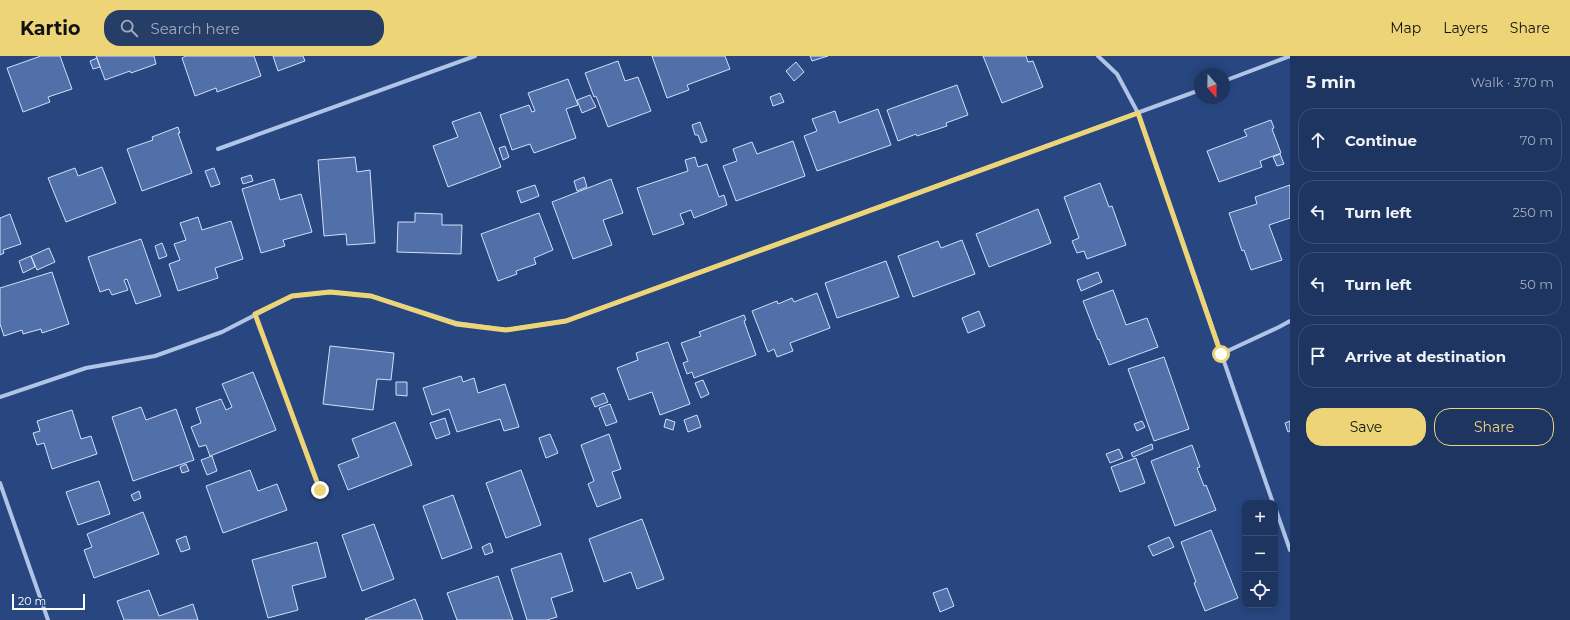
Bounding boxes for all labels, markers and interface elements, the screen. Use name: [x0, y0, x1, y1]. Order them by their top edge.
search box: [104, 10, 384, 46]
text: Kartio: [20, 17, 80, 40]
icon: search: [118, 17, 140, 39]
text: Search here: [150, 19, 240, 38]
text: Map: [1390, 19, 1421, 37]
text: Layers: [1443, 19, 1488, 37]
text: Share: [1510, 19, 1550, 37]
north arrow: [1194, 68, 1230, 104]
text: 5 min: [1306, 72, 1356, 92]
text: Walk · 370 m: [1471, 74, 1554, 90]
icon: ahead: [1307, 129, 1329, 151]
text: Continue: [1345, 131, 1417, 150]
text: 70 m: [1520, 132, 1553, 148]
icon: left: [1307, 201, 1329, 223]
text: Turn left: [1345, 203, 1412, 222]
text: 250 m: [1512, 204, 1553, 220]
icon: left: [1307, 273, 1329, 295]
text: Turn left: [1345, 275, 1412, 294]
text: 50 m: [1520, 276, 1553, 292]
route start: [1212, 345, 1230, 363]
icon: arrive: [1307, 345, 1329, 367]
text: Arrive at destination: [1345, 347, 1506, 366]
button: Save: [1306, 408, 1426, 446]
button: Share: [1434, 408, 1554, 446]
route end: [311, 481, 329, 499]
map controls: [1242, 500, 1278, 608]
button: +: [1242, 500, 1278, 536]
button: −: [1242, 536, 1278, 572]
button: locate: [1242, 572, 1278, 608]
scale bar: [12, 592, 85, 611]
text: 20 m: [18, 594, 46, 608]

